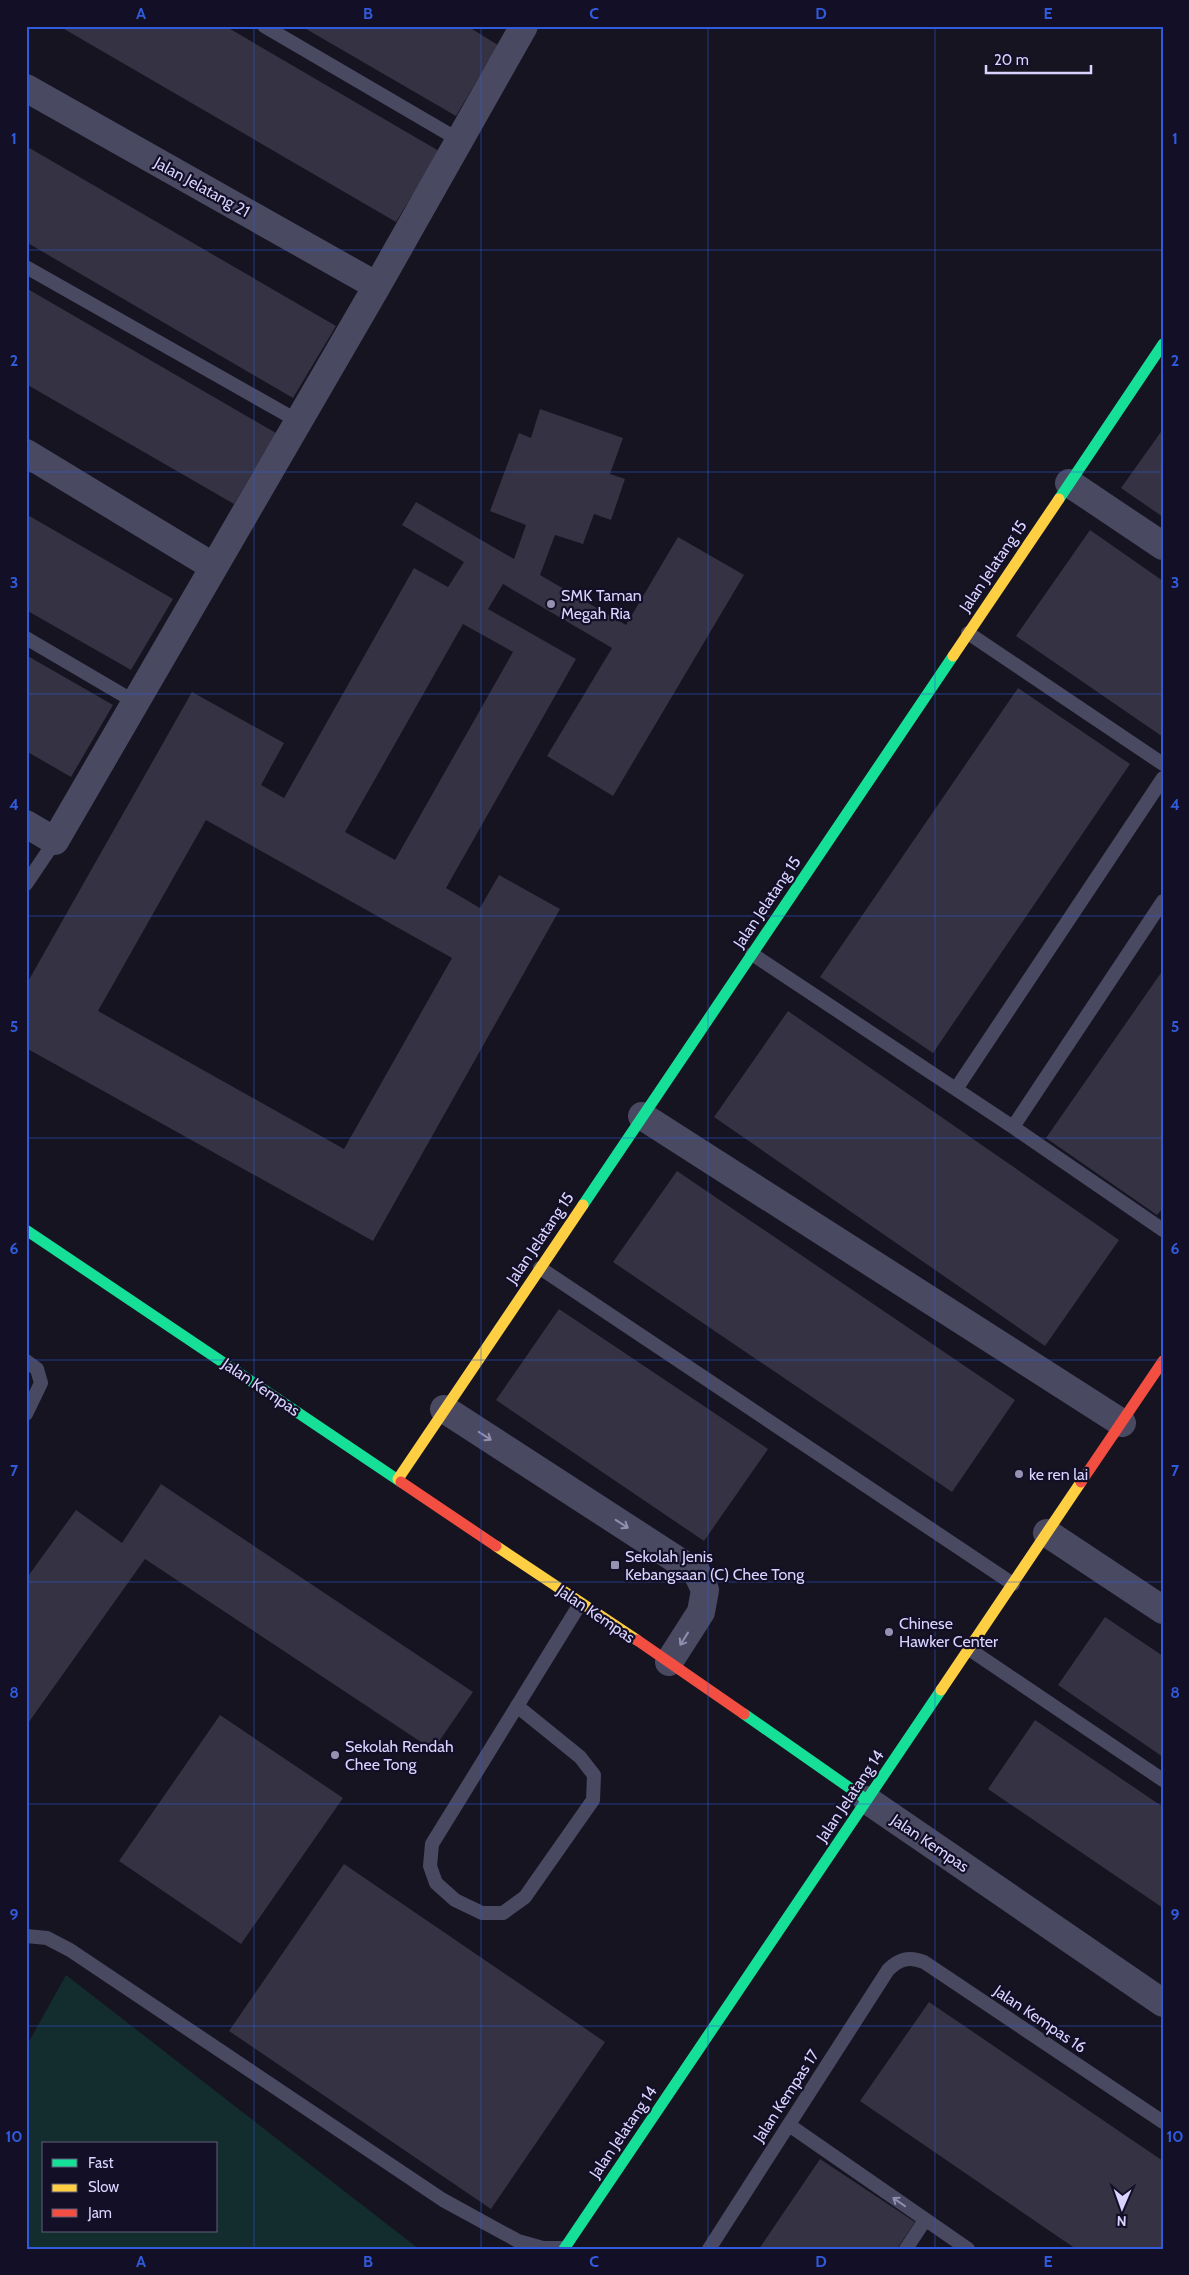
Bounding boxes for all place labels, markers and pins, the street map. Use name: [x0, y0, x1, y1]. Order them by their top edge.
place label: SMK Taman Megah Ria: [561, 586, 642, 623]
marker: SMK Taman Megah Ria: [545, 598, 557, 610]
place label: ke ren lai: [1029, 1465, 1088, 1484]
marker: ke ren lai: [1013, 1468, 1025, 1480]
place label: Sekolah Jenis Kebangsaan (C) Chee Tong: [625, 1547, 805, 1584]
marker: Sekolah Jenis Kebangsaan (C) Chee Tong: [609, 1559, 621, 1571]
place label: Chinese Hawker Center: [899, 1614, 999, 1651]
marker: Chinese Hawker Center: [883, 1626, 895, 1638]
place label: Sekolah Rendah Chee Tong: [345, 1737, 454, 1774]
marker: Sekolah Rendah Chee Tong: [329, 1749, 341, 1761]

